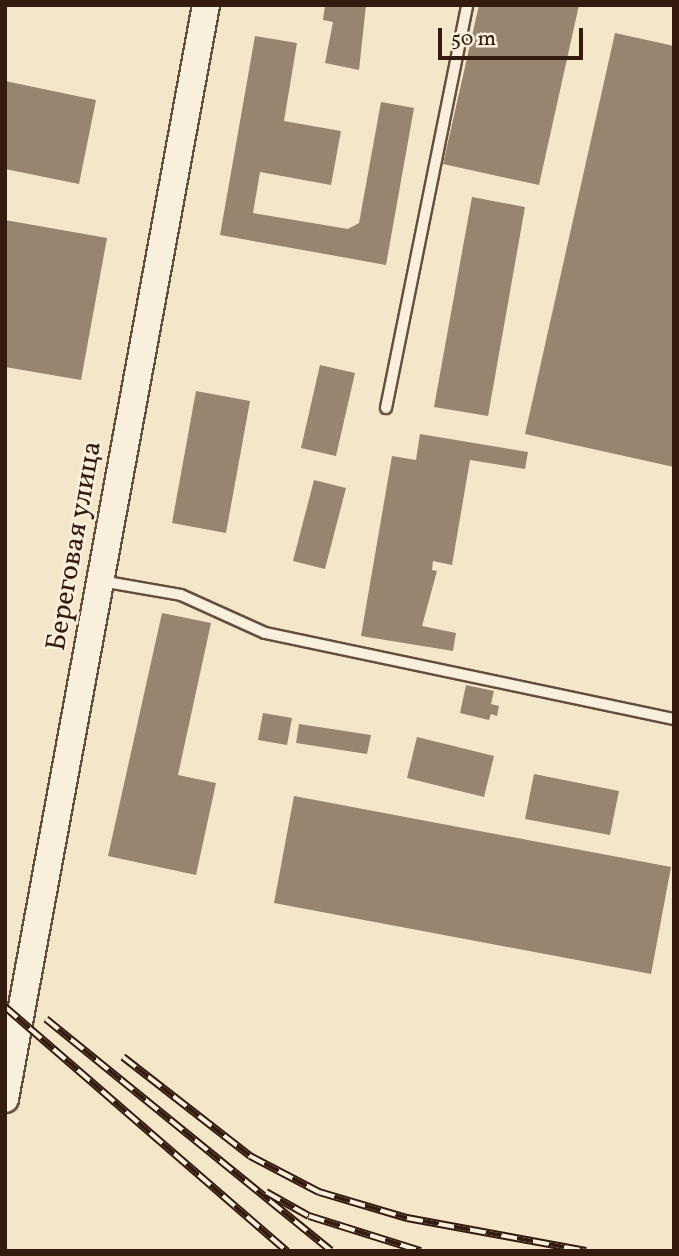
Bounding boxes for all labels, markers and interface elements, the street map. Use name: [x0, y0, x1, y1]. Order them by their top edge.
scale bar: [441, 14, 586, 58]
text: 50 m: [451, 25, 496, 54]
street label: Береговая улица: [40, 438, 110, 654]

